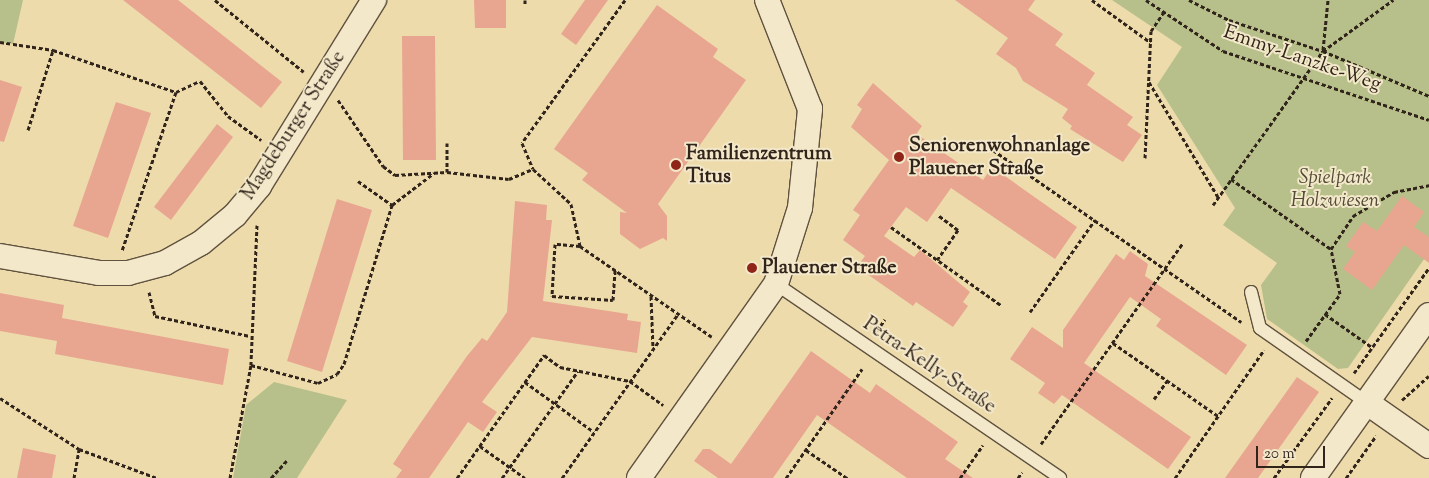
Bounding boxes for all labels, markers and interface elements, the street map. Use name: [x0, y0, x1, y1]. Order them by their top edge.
street label: Emmy-Lanzke-Weg: [1220, 21, 1384, 97]
street label: Magdeburger Straße: [237, 47, 351, 205]
place label: Seniorenwohnanlage Plauener Straße: [909, 134, 1090, 181]
place label: Familienzentrum Titus: [686, 142, 831, 189]
marker: Seniorenwohnanlage Plauener Straße: [893, 151, 905, 163]
marker: Familienzentrum Titus: [670, 159, 682, 171]
park label: Spielpark Holzwiesen: [1291, 167, 1379, 214]
place label: Plauener Straße: [762, 256, 897, 280]
marker: Plauener Straße: [746, 262, 758, 274]
street label: Petra-Kelly-Straße: [858, 313, 1000, 419]
scale bar: [1259, 436, 1328, 468]
text: 20 m: [1264, 444, 1295, 465]

